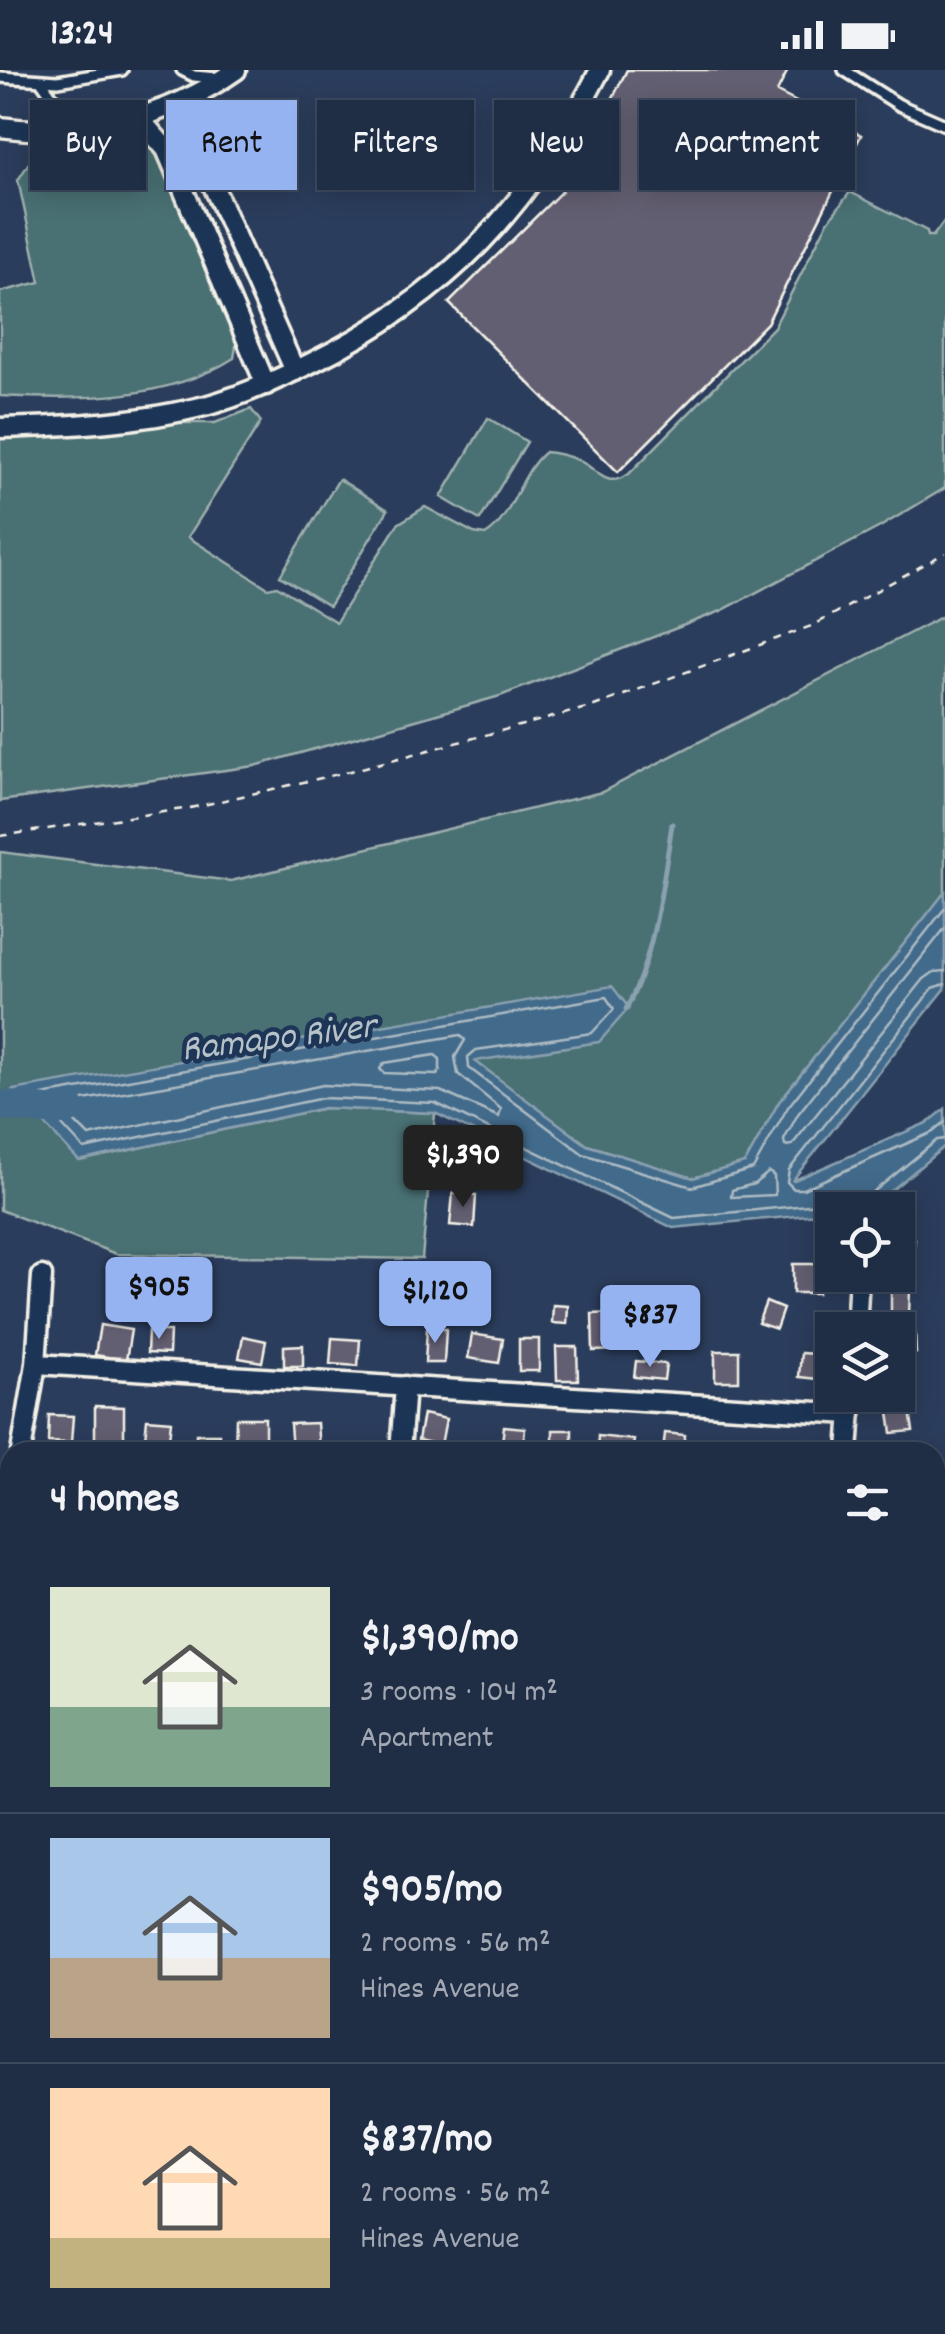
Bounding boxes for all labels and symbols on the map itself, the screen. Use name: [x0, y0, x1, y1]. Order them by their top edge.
water label: Ramapo River: [178, 1001, 383, 1080]
pin: $1,390: [382, 1125, 544, 1210]
pin: $905: [100, 1257, 218, 1342]
pin: $1,120: [354, 1261, 516, 1346]
pin: $837: [591, 1285, 709, 1370]

